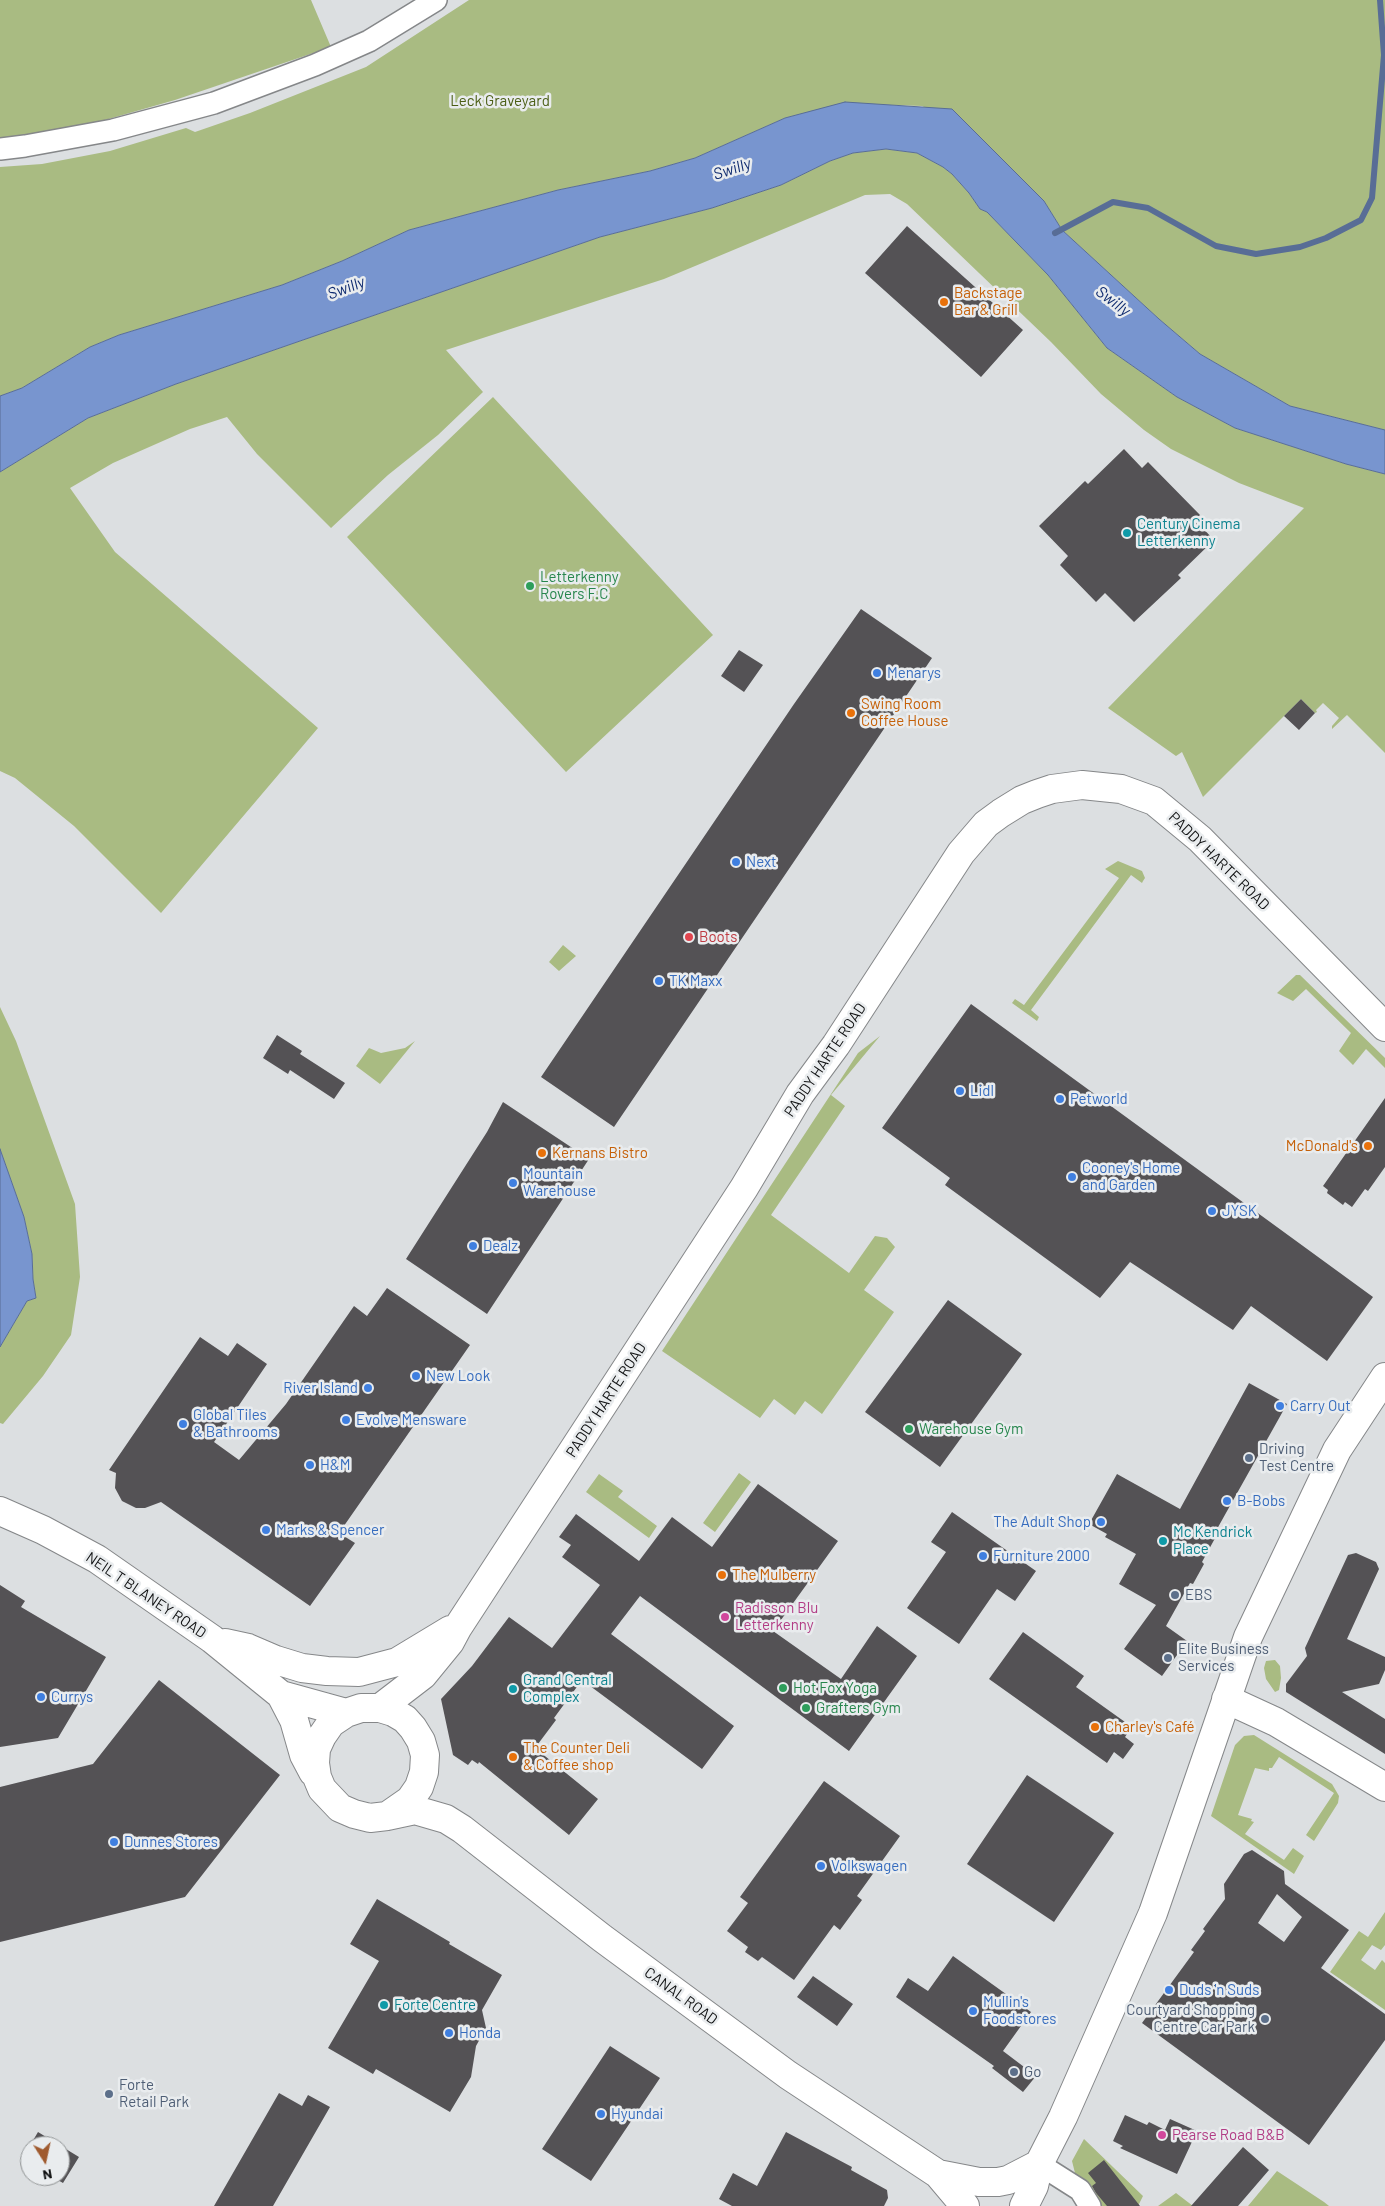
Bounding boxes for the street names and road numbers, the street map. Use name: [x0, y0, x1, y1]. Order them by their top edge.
street label: PADDY HARTE ROAD: [1165, 808, 1273, 914]
street label: PADDY HARTE ROAD: [780, 1000, 870, 1120]
street label: PADDY HARTE ROAD: [562, 1339, 650, 1461]
street label: NEIL T BLANEY ROAD: [83, 1548, 209, 1642]
street label: CANAL ROAD: [641, 1963, 721, 2029]

